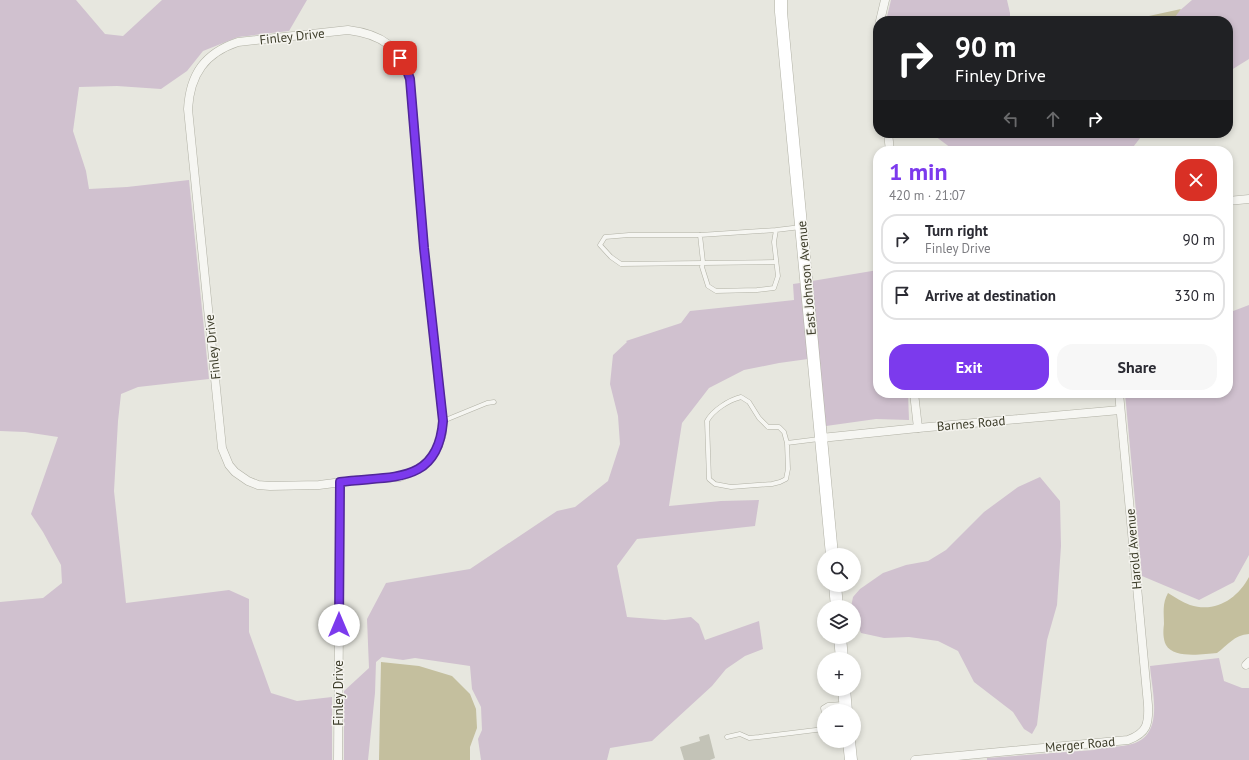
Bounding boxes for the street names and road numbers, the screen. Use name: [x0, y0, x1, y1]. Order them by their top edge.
street label: Finley Drive: [259, 25, 326, 48]
street label: East Johnson Avenue: [793, 220, 820, 336]
street label: Finley Drive: [201, 313, 224, 380]
street label: Barnes Road: [936, 412, 1006, 435]
street label: Harold Avenue: [1121, 508, 1145, 590]
street label: Finley Drive: [330, 660, 347, 726]
street label: Merger Road: [1044, 733, 1116, 756]

